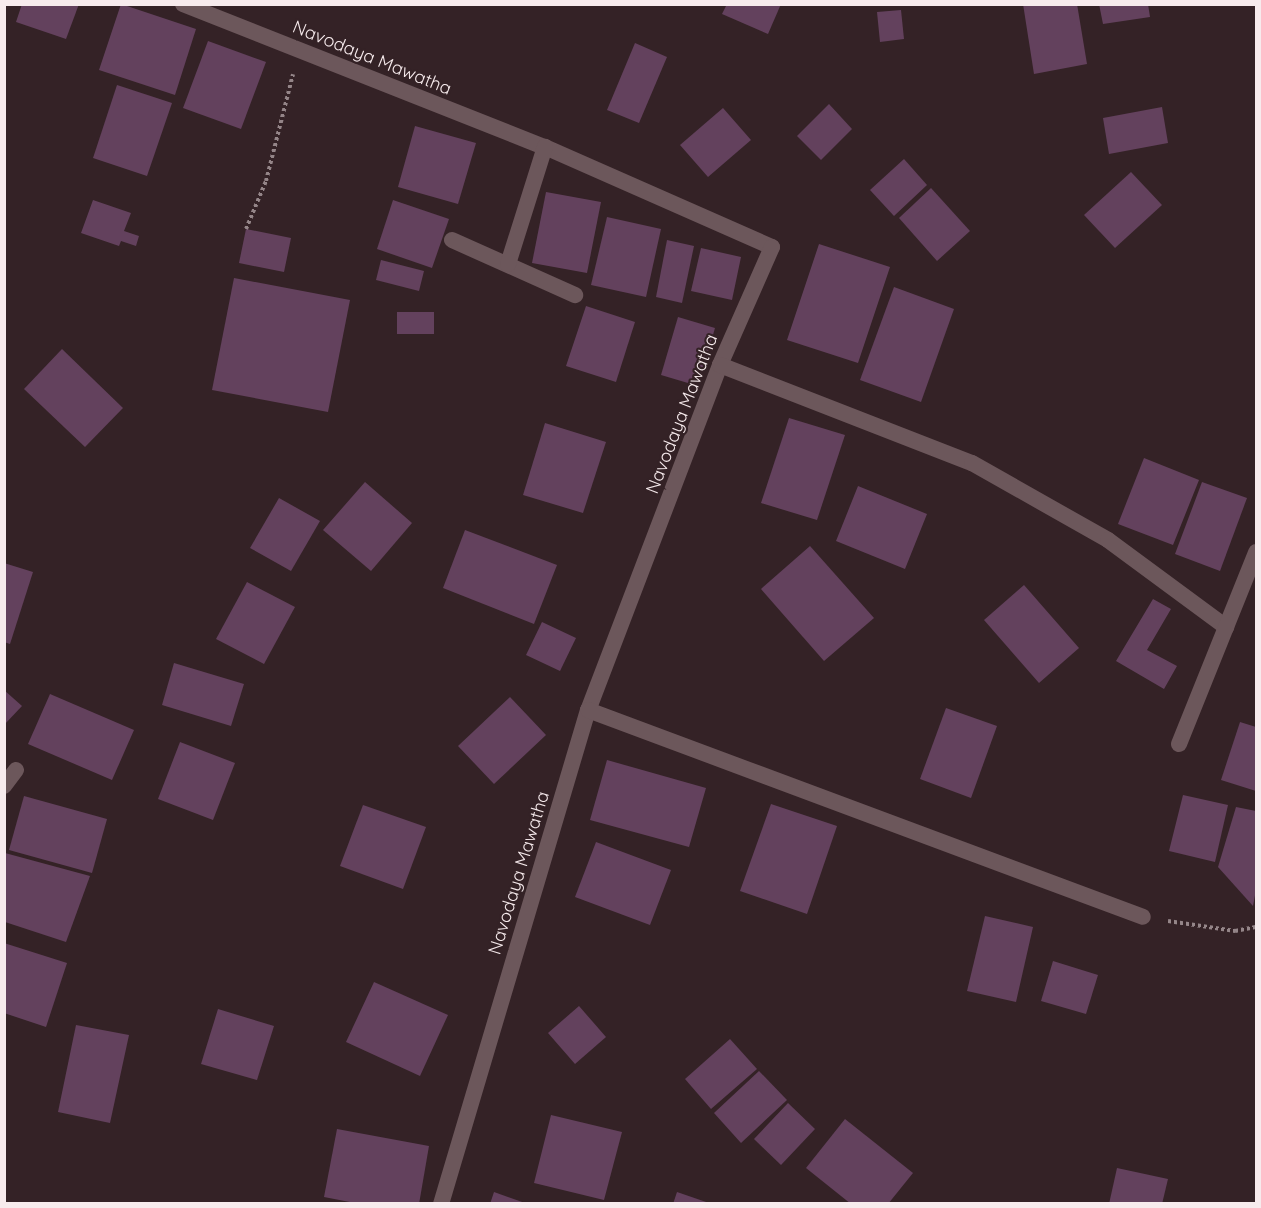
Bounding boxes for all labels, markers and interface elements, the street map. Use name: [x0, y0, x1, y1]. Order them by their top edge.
street label: Navodaya Mawatha: [289, 16, 455, 100]
street label: Navodaya Mawatha: [642, 331, 722, 497]
street label: Navodaya Mawatha: [484, 789, 554, 957]

